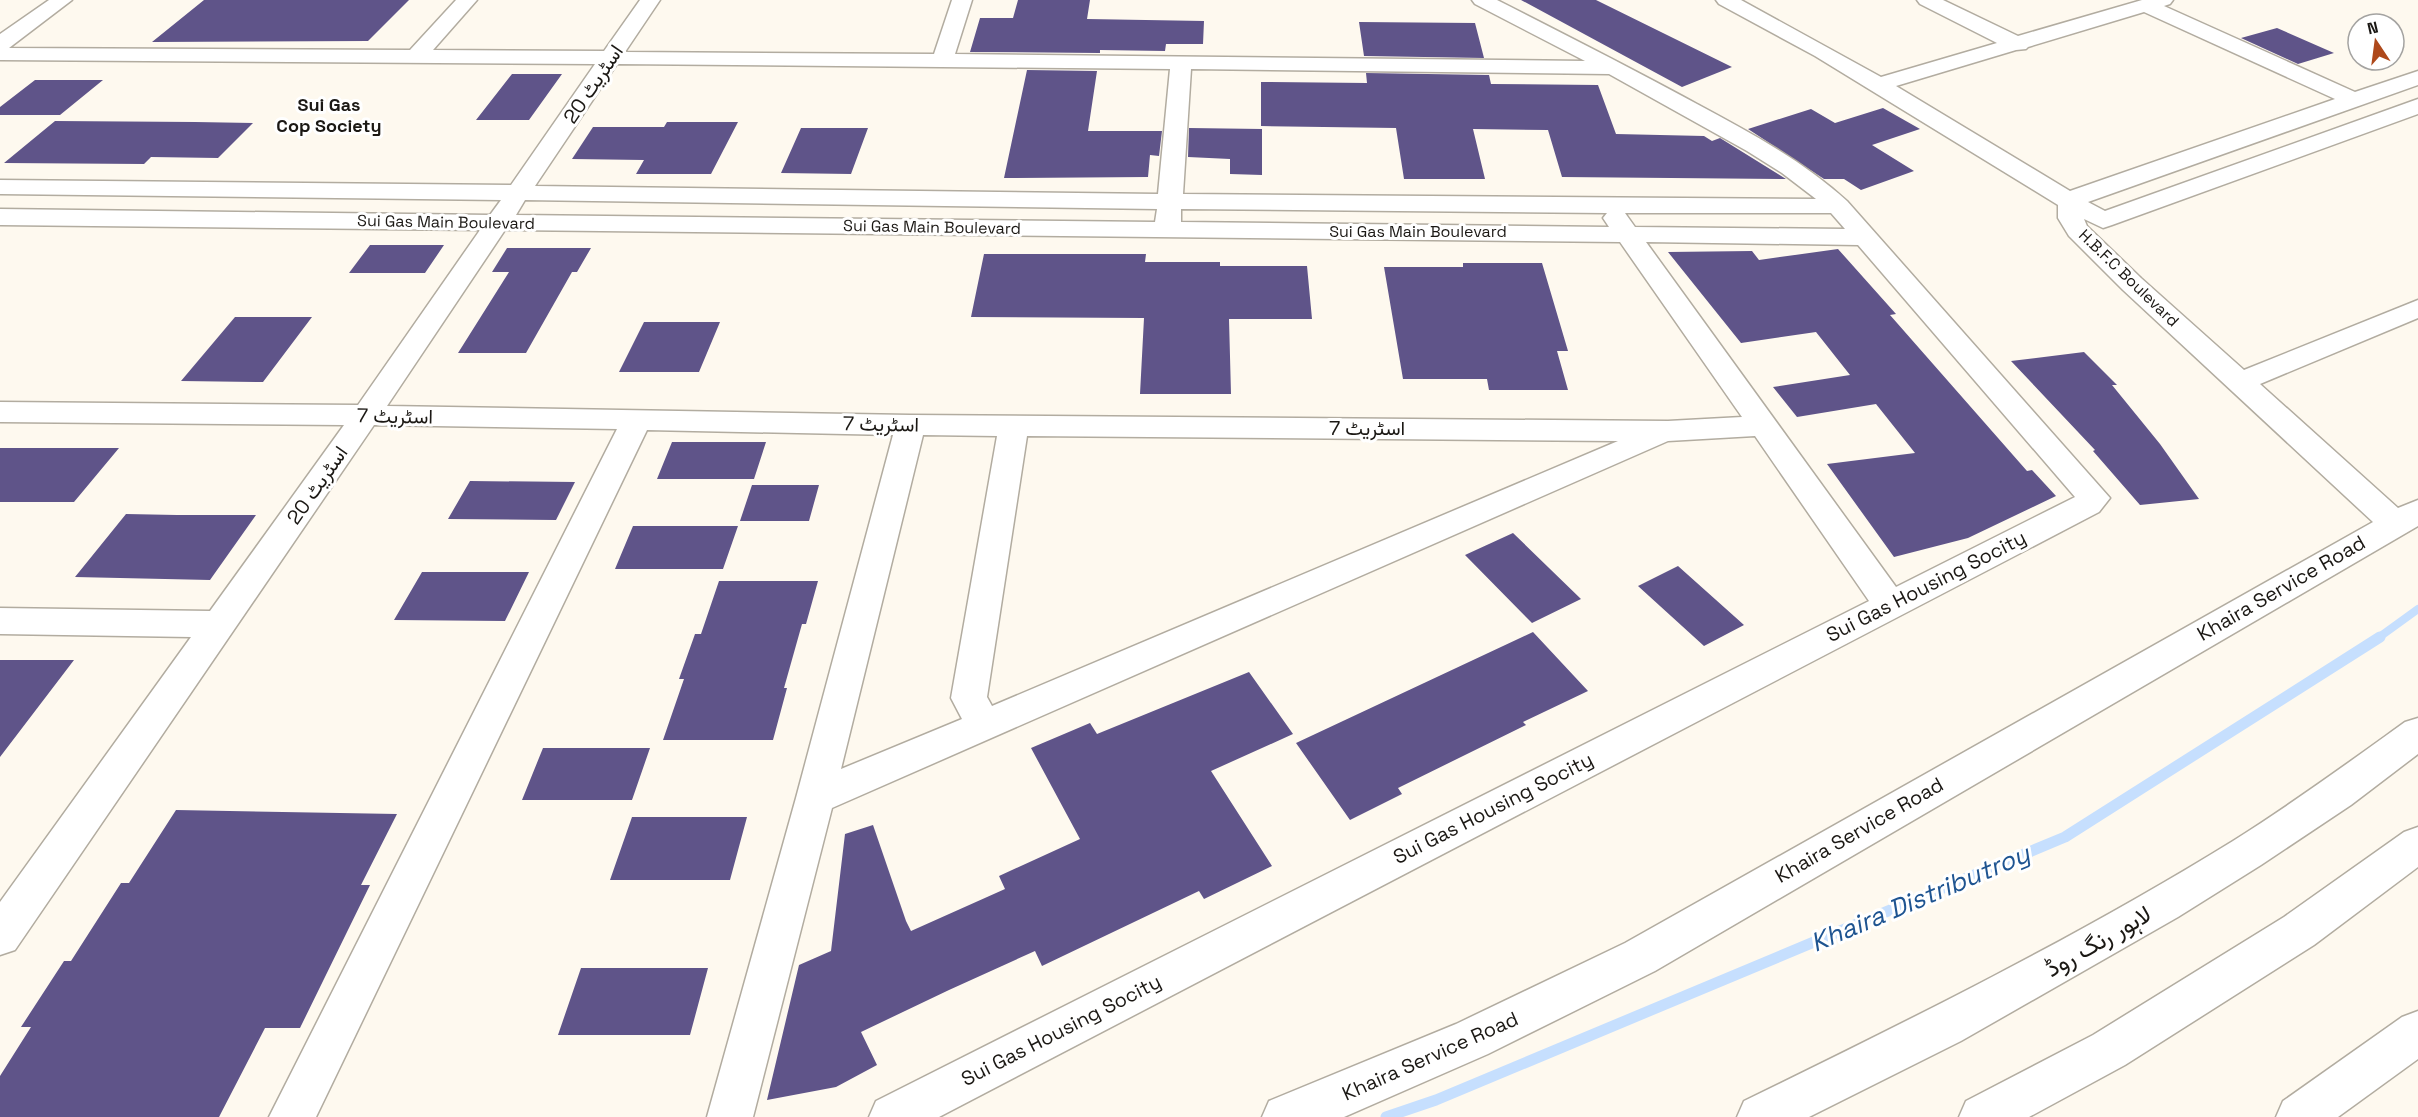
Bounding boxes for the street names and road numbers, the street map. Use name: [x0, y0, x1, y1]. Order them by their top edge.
street label: اسٹریٹ 20: [557, 40, 629, 128]
street label: Sui Gas Main Boulevard: [357, 210, 535, 234]
street label: Sui Gas Main Boulevard: [843, 215, 1021, 239]
street label: Sui Gas Main Boulevard: [1329, 221, 1507, 242]
street label: H.B.F.C Boulevard: [2074, 225, 2184, 331]
street label: اسٹریٹ 7: [357, 402, 433, 430]
street label: اسٹریٹ 7: [843, 410, 919, 438]
street label: اسٹریٹ 7: [1329, 415, 1405, 441]
street label: اسٹریٹ 20: [281, 441, 353, 529]
street label: Sui Gas Housing Socity: [1822, 524, 2030, 648]
street label: Khaira Service Road: [2192, 529, 2370, 647]
street label: Sui Gas Housing Socity: [1389, 746, 1597, 870]
street label: Khaira Service Road: [1770, 771, 1948, 889]
street label: لاہور رنگ روڈ: [2039, 898, 2157, 985]
street label: Sui Gas Housing Socity: [957, 968, 1165, 1092]
street label: Khaira Service Road: [1338, 1005, 1522, 1107]

